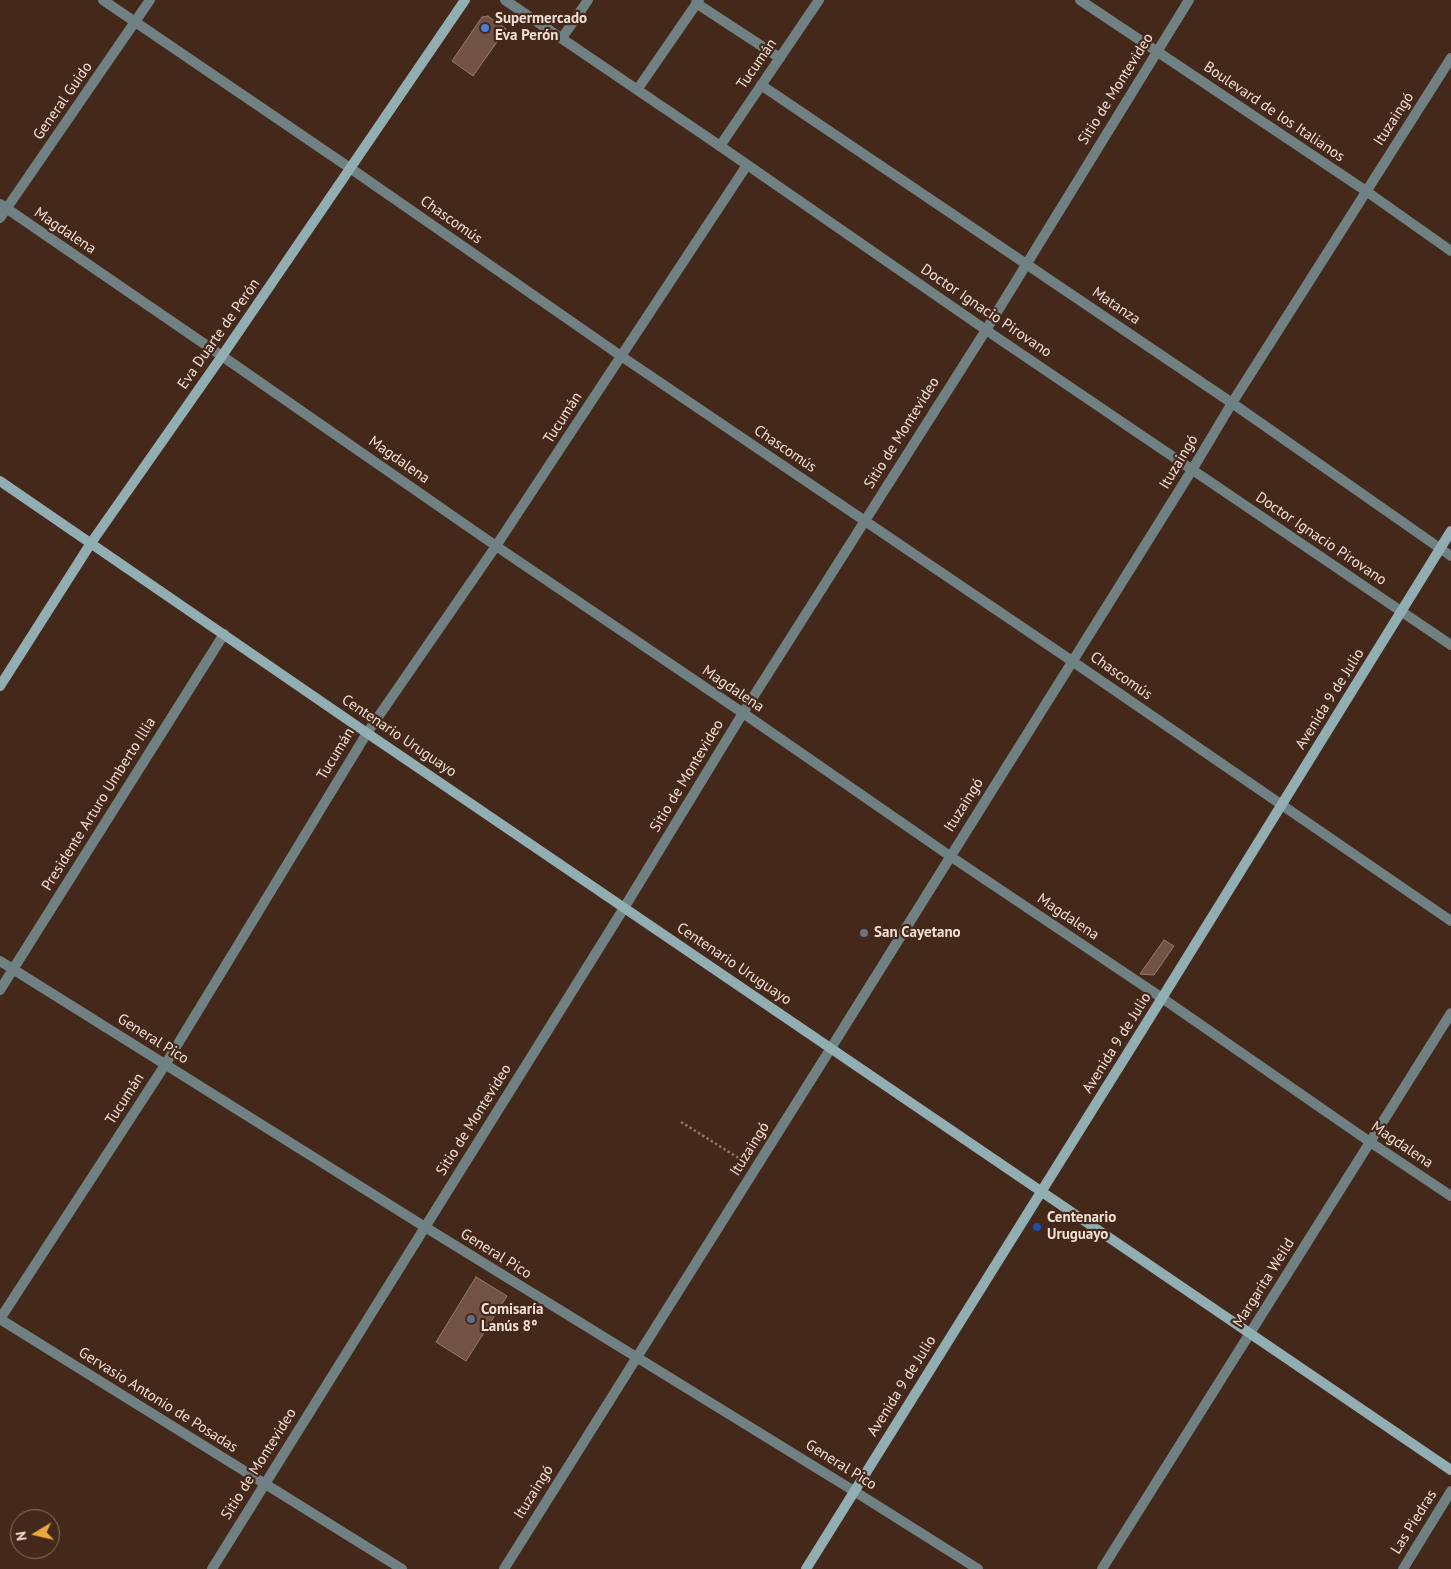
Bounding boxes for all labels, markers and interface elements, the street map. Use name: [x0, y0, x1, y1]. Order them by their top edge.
place label: Supermercado Eva Perón: [495, 10, 587, 45]
marker: Supermercado Eva Perón: [479, 22, 491, 34]
street label: Sitio de Montevideo: [1074, 30, 1158, 148]
street label: Tucumán: [733, 35, 781, 93]
street label: Boulevard de los Italianos: [1200, 58, 1348, 166]
street label: General Guido: [30, 59, 96, 143]
street label: Ituzaingó: [1370, 89, 1418, 149]
street label: Chascomús: [417, 192, 485, 248]
street label: Magdalena: [31, 204, 99, 258]
street label: Doctor Ignacio Pirovano: [917, 261, 1055, 361]
street label: Eva Duarte de Perón: [174, 275, 264, 393]
street label: Matanza: [1089, 283, 1143, 329]
street label: Sitio de Montevideo: [860, 374, 944, 492]
street label: Tucumán: [540, 389, 586, 447]
street label: Chascomús: [750, 422, 820, 476]
street label: Magdalena: [365, 432, 433, 488]
street label: Ituzaingó: [1156, 432, 1202, 492]
street label: Doctor Ignacio Pirovano: [1252, 489, 1390, 589]
street label: Avenida 9 de Julio: [1292, 645, 1368, 753]
street label: Chascomús: [1087, 648, 1155, 704]
street label: Magdalena: [699, 662, 767, 716]
street label: Centenario Uruguayo: [338, 691, 460, 781]
street label: Presidente Arturo Umberto Illia: [38, 714, 160, 894]
street label: Sitio de Montevideo: [646, 717, 728, 835]
street label: Tucumán: [313, 725, 359, 783]
street label: Ituzaingó: [940, 775, 988, 835]
street label: Magdalena: [1034, 890, 1102, 944]
street label: Centenario Uruguayo: [673, 919, 795, 1009]
place label: San Cayetano: [874, 924, 961, 942]
marker: San Cayetano: [858, 927, 870, 939]
street label: Avenida 9 de Julio: [1079, 989, 1155, 1097]
street label: General Pico: [114, 1010, 192, 1068]
street label: Sitio de Montevideo: [432, 1061, 516, 1179]
street label: Tucumán: [102, 1070, 148, 1128]
street label: Magdalena: [1368, 1118, 1436, 1172]
street label: Ituzaingó: [726, 1119, 774, 1179]
place label: Centenario Uruguayo: [1047, 1209, 1116, 1244]
marker: Centenario Uruguayo: [1031, 1221, 1043, 1233]
street label: General Pico: [457, 1225, 535, 1283]
street label: Margarita Weild: [1229, 1235, 1299, 1331]
place label: Comisaría Lanús 8°: [481, 1301, 544, 1336]
marker: Comisaría Lanús 8°: [465, 1313, 477, 1325]
street label: Avenida 9 de Julio: [864, 1332, 940, 1440]
street label: Gervasio Antonio de Posadas: [75, 1344, 241, 1456]
street label: Sitio de Montevideo: [217, 1405, 301, 1523]
street label: General Pico: [802, 1436, 880, 1494]
street label: Ituzaingó: [510, 1462, 558, 1522]
street label: Las Piedras: [1387, 1487, 1441, 1557]
north arrow: [10, 1509, 60, 1559]
text: N: [12, 1530, 31, 1542]

